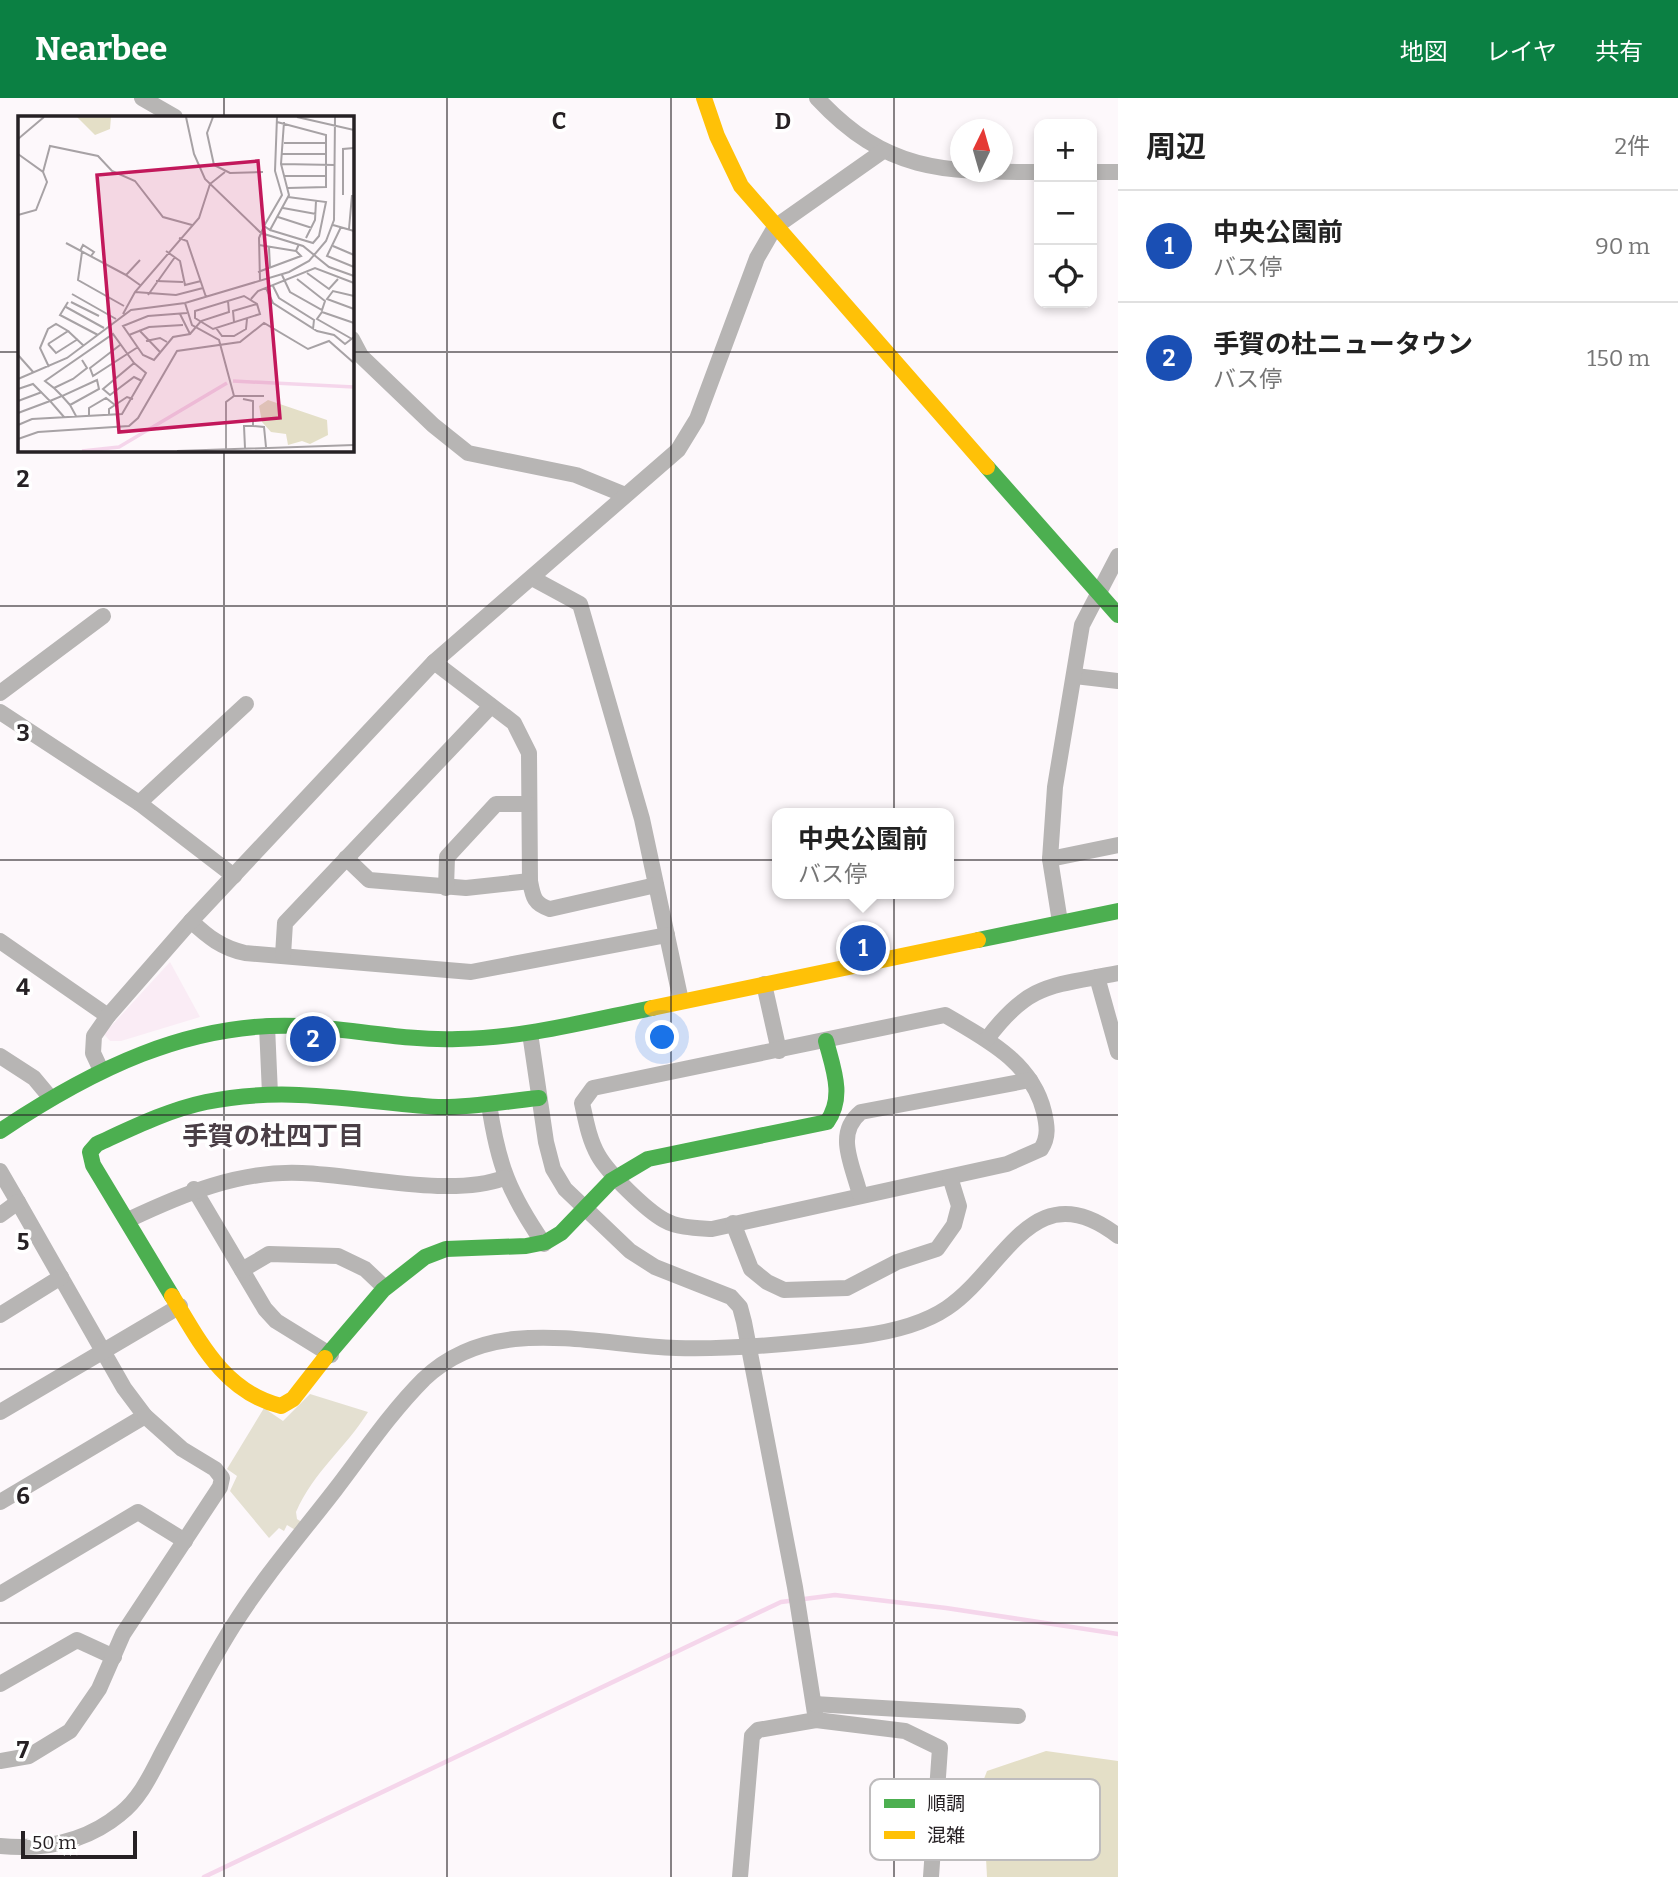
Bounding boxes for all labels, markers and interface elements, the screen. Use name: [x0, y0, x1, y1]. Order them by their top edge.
text: Nearbee: [35, 29, 167, 69]
text: 地図: [1400, 38, 1448, 66]
text: レイヤ: [1486, 38, 1557, 66]
text: 共有: [1595, 38, 1643, 66]
text: C: [552, 107, 566, 135]
text: D: [775, 107, 791, 135]
inset map: [18, 116, 354, 452]
north arrow: [950, 119, 1013, 182]
map controls: [1034, 119, 1097, 308]
button: +: [1034, 119, 1097, 182]
text: 周辺: [1146, 129, 1206, 165]
text: 2件: [1614, 132, 1650, 160]
button: −: [1034, 182, 1097, 245]
text: 中央公園前: [1213, 217, 1343, 248]
text: 1: [1164, 232, 1174, 260]
text: 90 m: [1595, 232, 1650, 260]
button: locate: [1034, 245, 1097, 308]
text: バス停: [1213, 253, 1282, 281]
text: 手賀の杜ニュータウン: [1213, 329, 1473, 360]
text: 2: [1163, 344, 1175, 372]
text: 150 m: [1587, 344, 1650, 372]
text: バス停: [1213, 365, 1282, 393]
text: 2: [17, 465, 30, 493]
text: 3: [16, 719, 30, 747]
popup: [772, 808, 954, 899]
text: 中央公園前: [798, 824, 928, 855]
text: バス停: [798, 860, 867, 888]
pin: 1: [840, 922, 886, 974]
text: 4: [16, 973, 30, 1001]
pin: 2: [290, 1013, 336, 1065]
your location: [645, 1020, 679, 1054]
district label: 手賀の杜四丁目: [182, 1121, 364, 1152]
text: 5: [17, 1228, 29, 1256]
text: 6: [16, 1482, 30, 1510]
text: 7: [17, 1736, 30, 1764]
legend: [870, 1779, 1100, 1860]
text: 順調: [927, 1792, 965, 1815]
text: 混雑: [927, 1824, 965, 1847]
scale bar: [21, 1828, 136, 1860]
text: 50 m: [32, 1831, 76, 1854]

